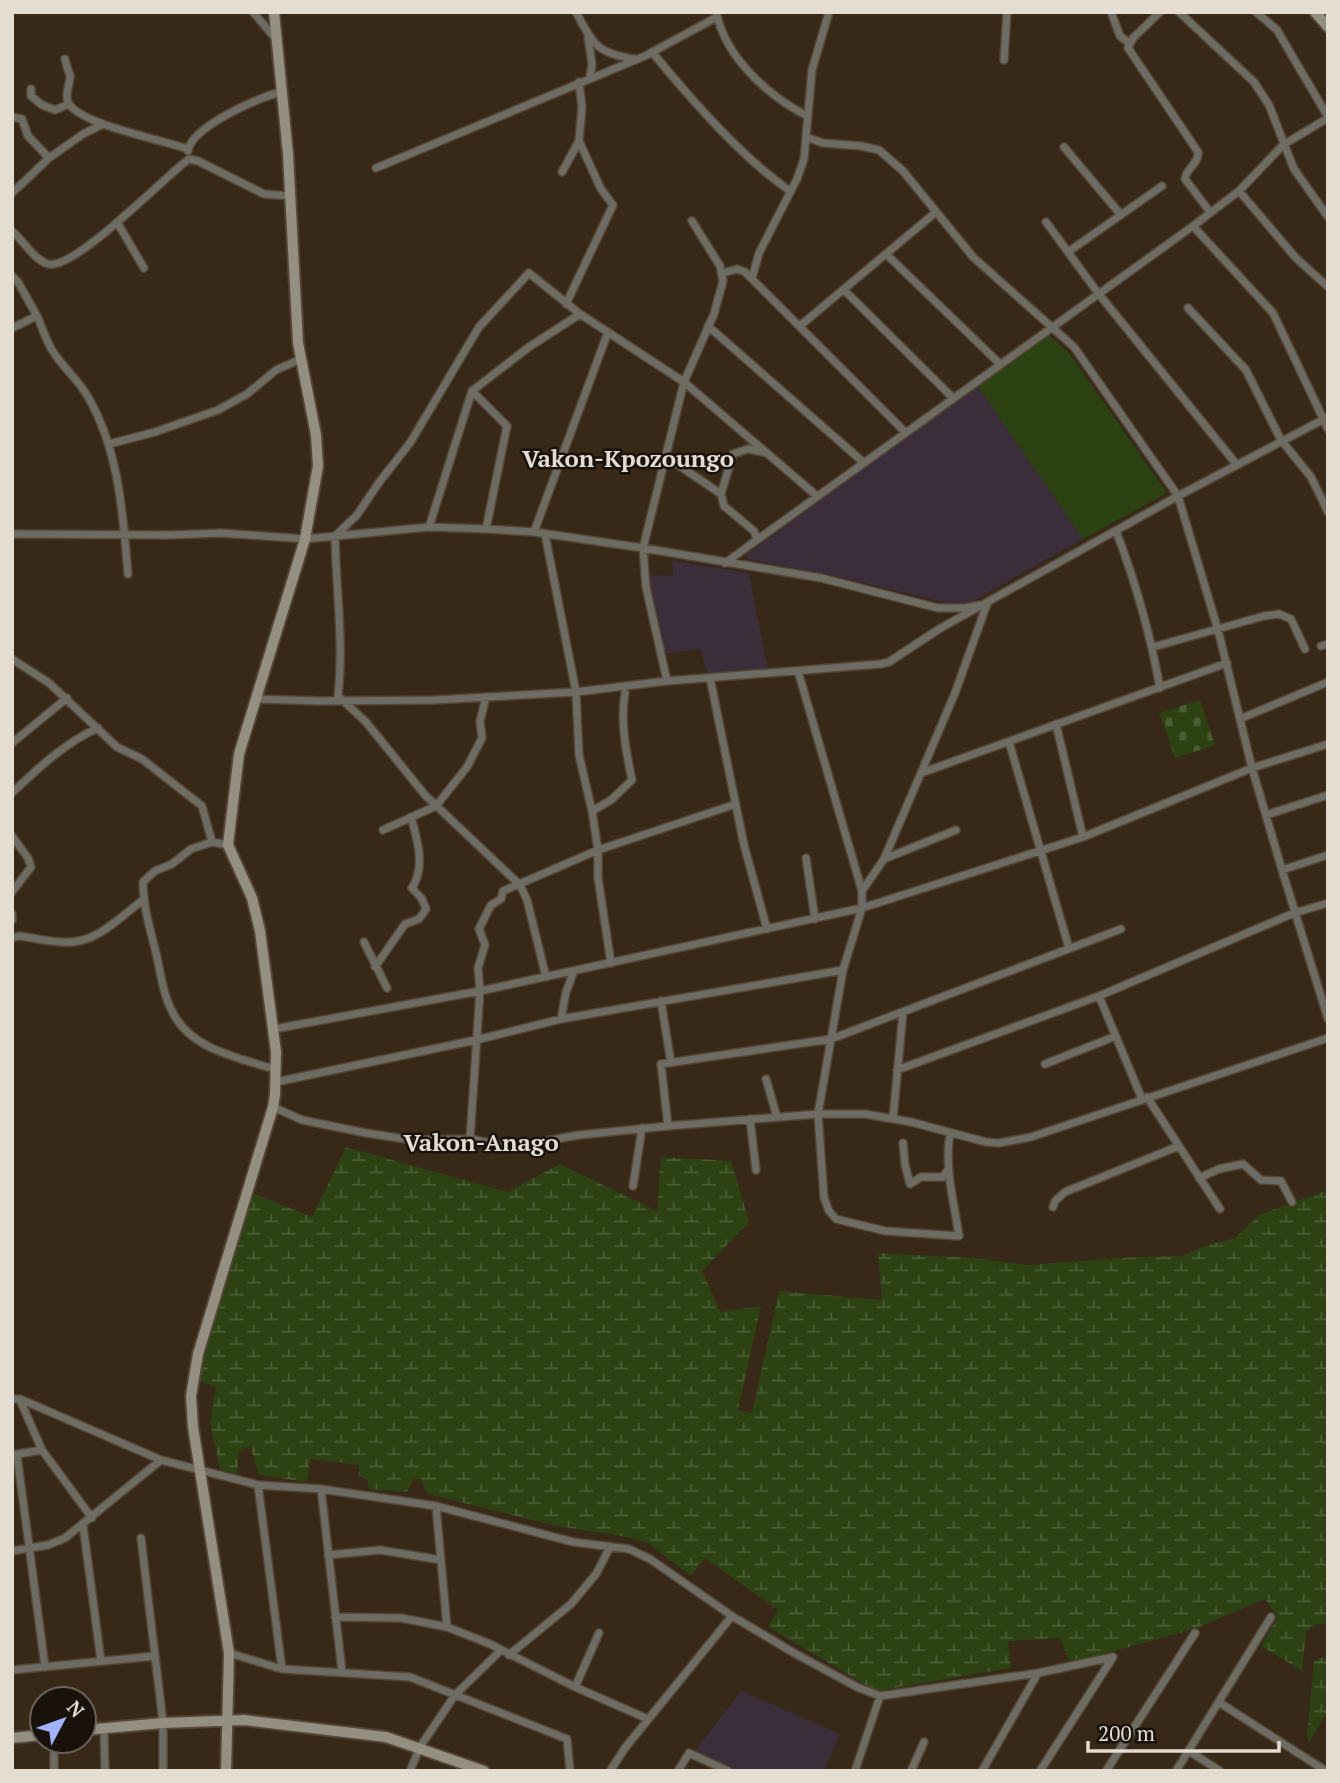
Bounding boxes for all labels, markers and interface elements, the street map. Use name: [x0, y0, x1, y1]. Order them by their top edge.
district label: Vakon-Kpozoungo: [522, 442, 734, 474]
district label: Vakon-Anago: [403, 1126, 559, 1158]
north arrow: [28, 1685, 98, 1755]
text: N: [62, 1695, 91, 1723]
scale bar: [1088, 1710, 1279, 1754]
text: 200 m: [1098, 1719, 1155, 1747]

